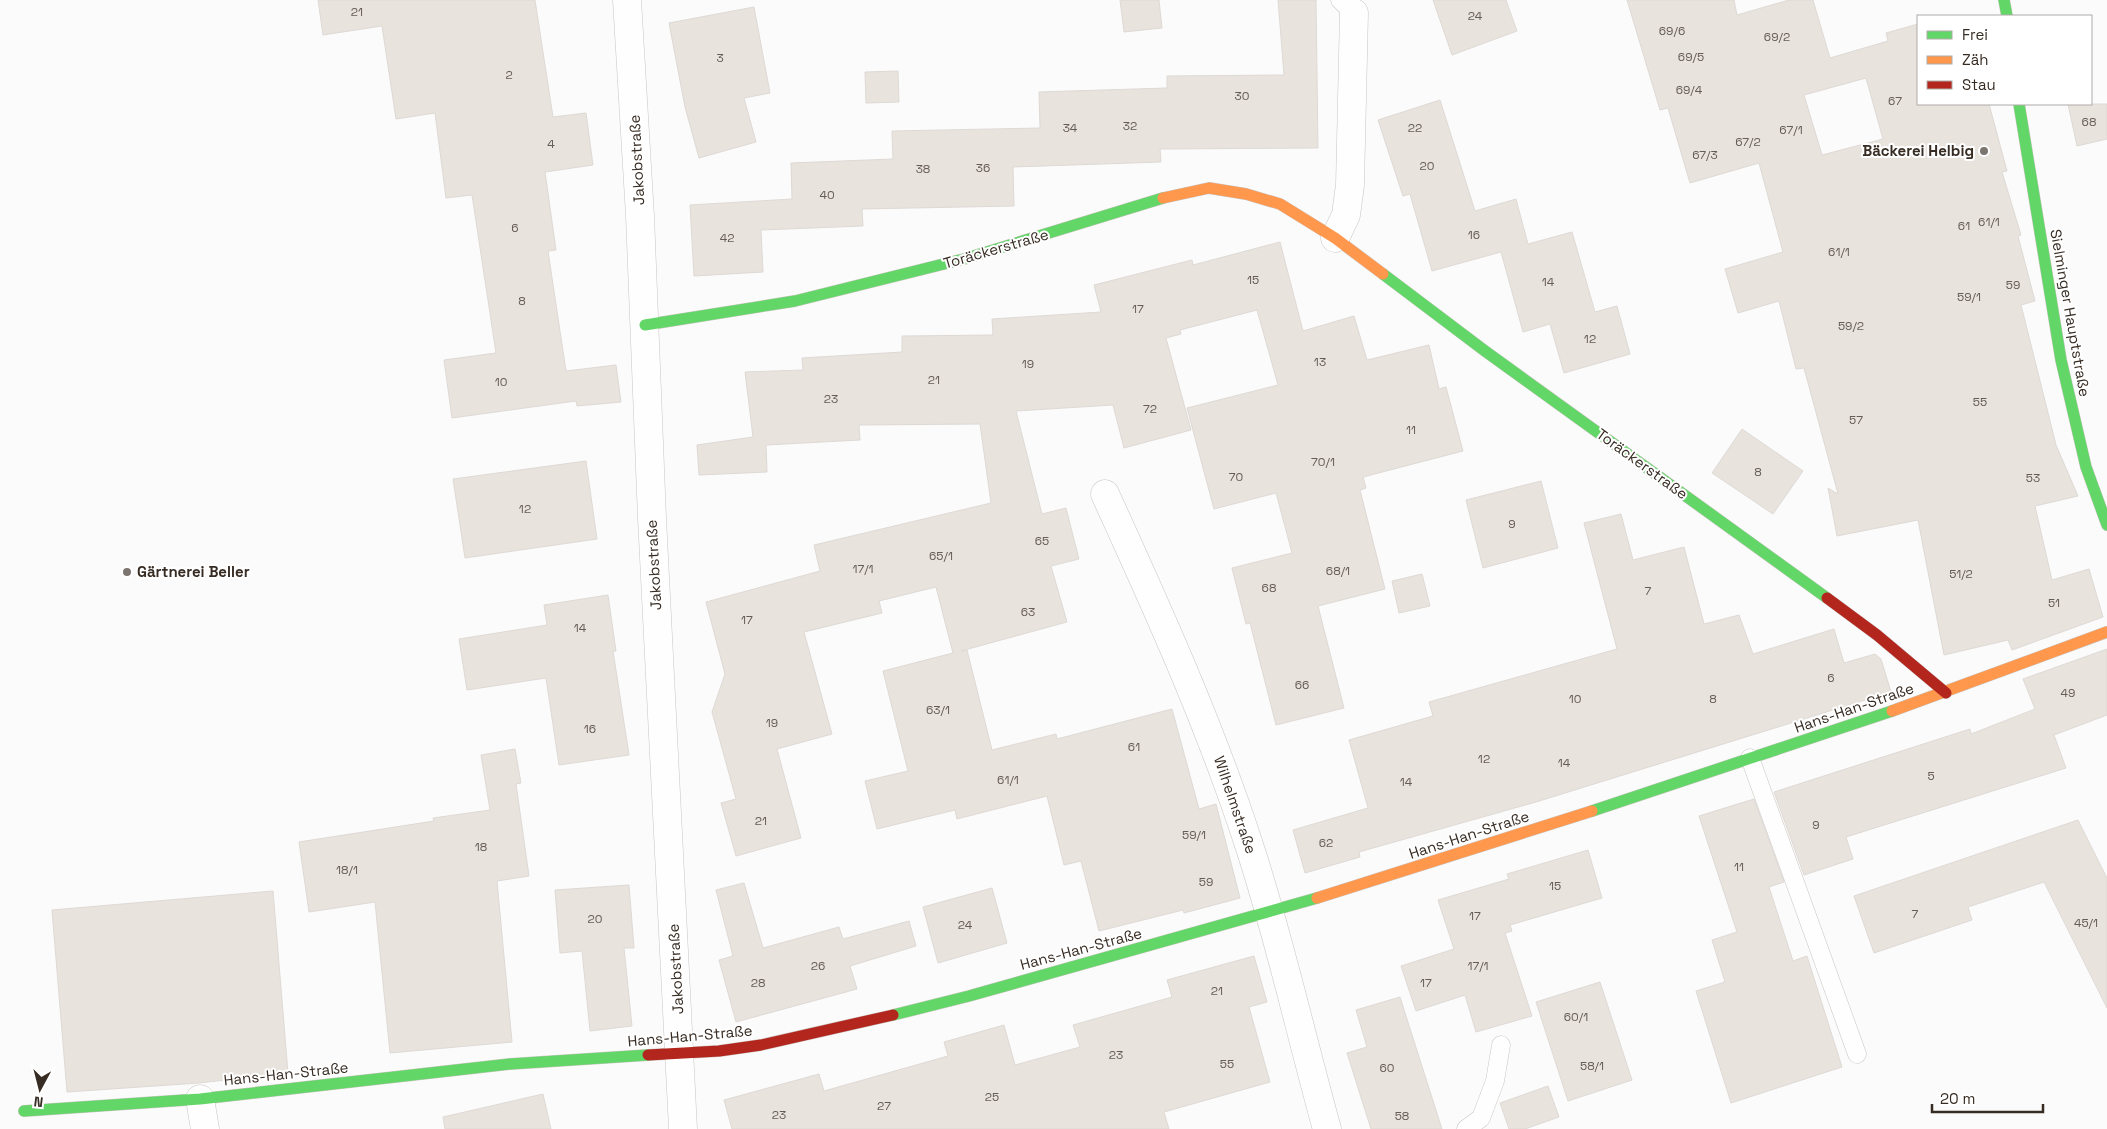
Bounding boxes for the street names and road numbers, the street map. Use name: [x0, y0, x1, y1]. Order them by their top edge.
street label: Jakobstraße: [625, 114, 648, 206]
street label: Toräckerstraße: [941, 224, 1051, 273]
street label: Sielminger Hauptstraße: [2046, 228, 2095, 398]
street label: Toräckerstraße: [1593, 424, 1692, 503]
street label: Jakobstraße: [642, 519, 665, 611]
street label: Hans-Han-Straße: [1792, 678, 1916, 737]
street label: Wilhelmstraße: [1210, 753, 1261, 856]
street label: Hans-Han-Straße: [1406, 806, 1531, 863]
street label: Jakobstraße: [664, 923, 687, 1015]
street label: Hans-Han-Straße: [1018, 923, 1144, 974]
street label: Hans-Han-Straße: [627, 1021, 753, 1050]
street label: Hans-Han-Straße: [223, 1057, 349, 1089]

